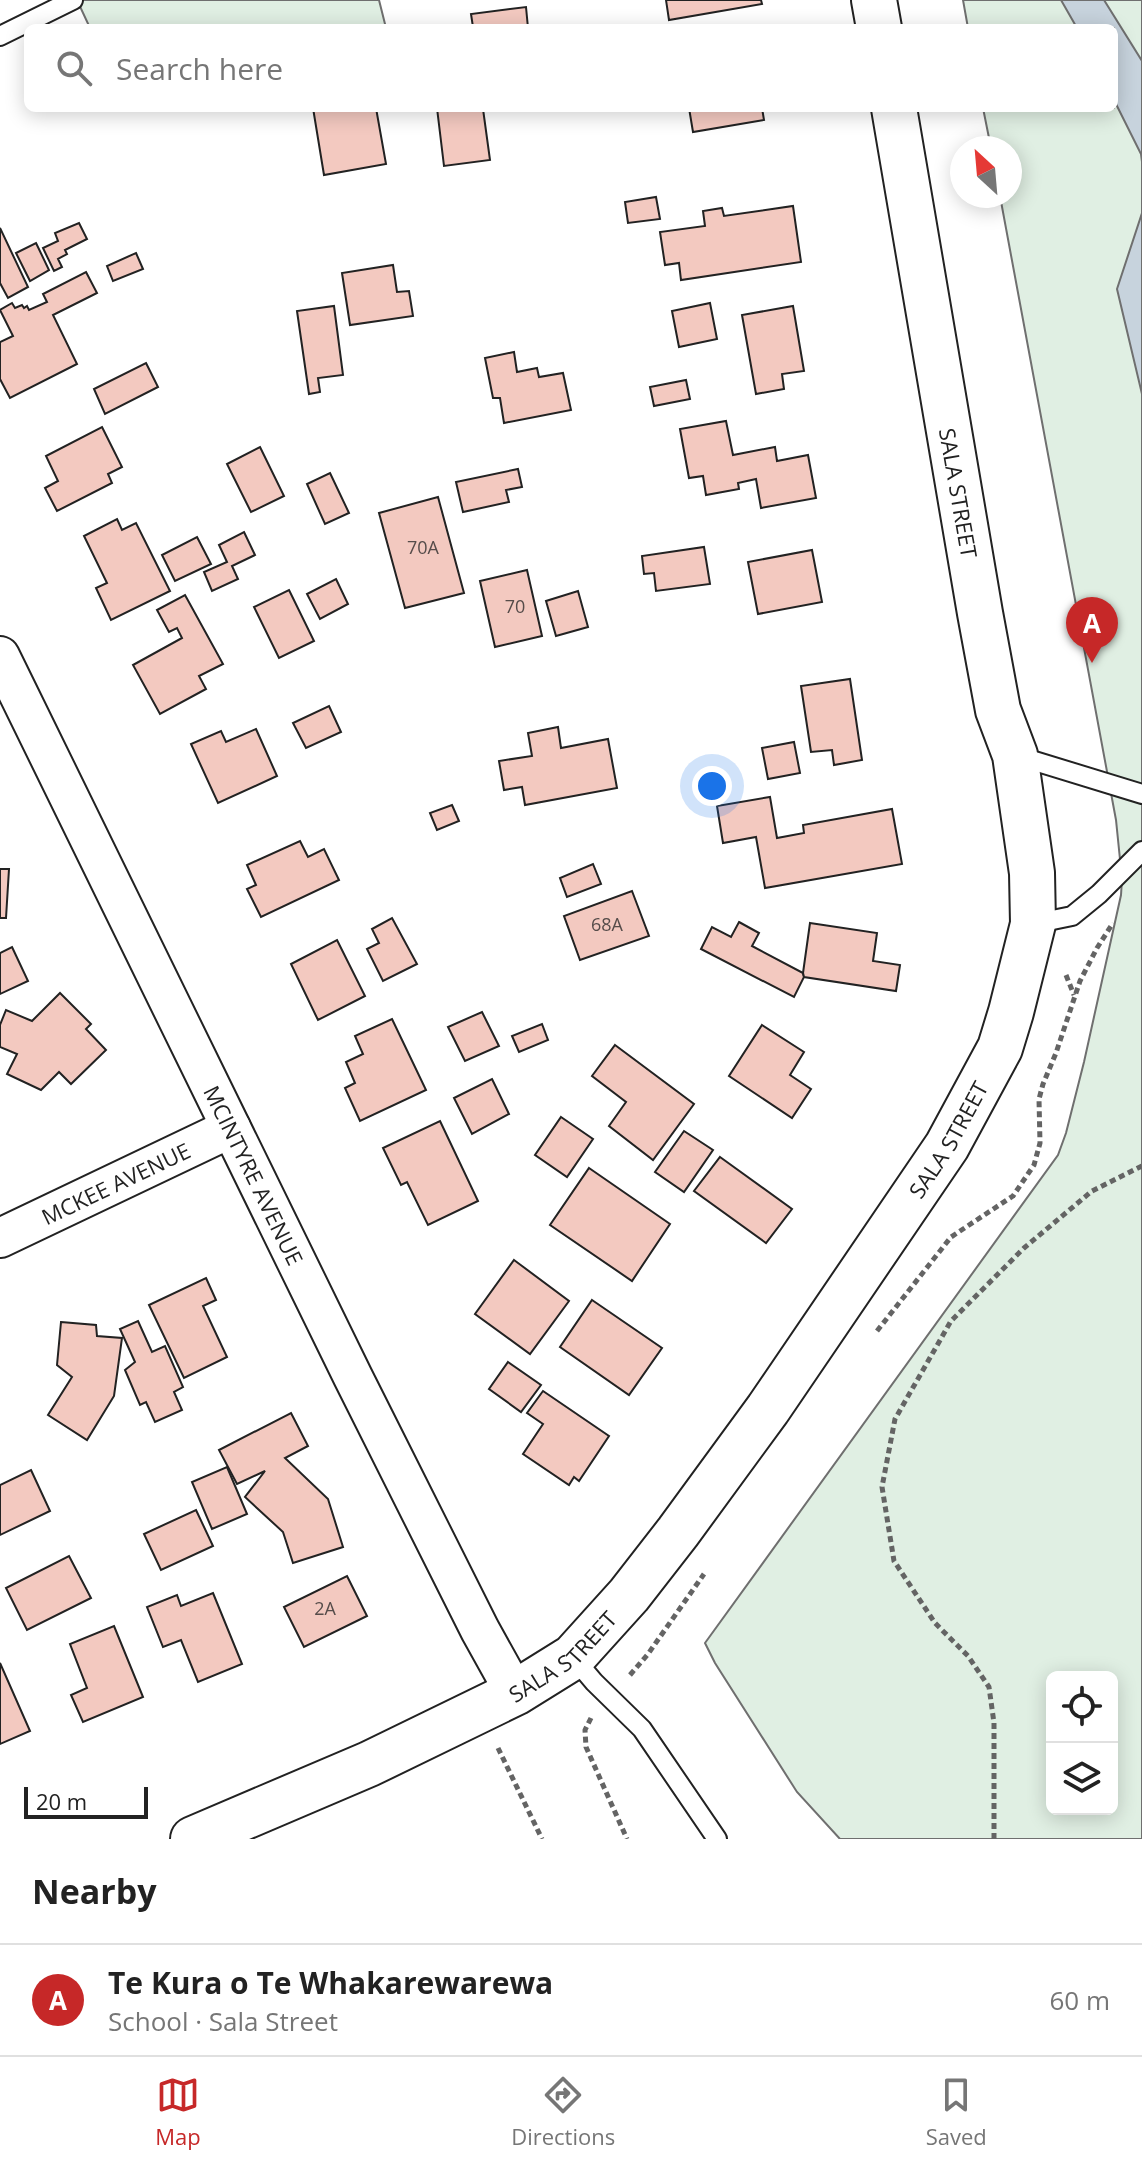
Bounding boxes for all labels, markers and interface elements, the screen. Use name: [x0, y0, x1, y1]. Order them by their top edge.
search box: [24, 24, 1118, 112]
icon: search: [52, 46, 96, 90]
text: Search here: [116, 48, 283, 89]
north arrow: [950, 136, 1022, 208]
street label: SALA STREET: [933, 426, 985, 560]
house number: 70A: [407, 535, 440, 559]
house number: 70: [505, 594, 525, 618]
pin: A: [1066, 597, 1118, 663]
your location: [692, 766, 732, 806]
house number: 68A: [591, 912, 624, 936]
street label: SALA STREET: [901, 1076, 994, 1204]
street label: MCINTYRE AVENUE: [197, 1080, 311, 1270]
street label: MCKEE AVENUE: [36, 1135, 195, 1231]
house number: 2A: [314, 1596, 336, 1620]
street label: SALA STREET: [502, 1604, 623, 1709]
map controls: [1046, 1671, 1118, 1815]
button: locate: [1046, 1671, 1118, 1743]
button: layers: [1046, 1743, 1118, 1815]
scale bar: [24, 1783, 148, 1819]
text: 20 m: [36, 1786, 87, 1816]
text: Nearby: [32, 1868, 157, 1914]
text: Te Kura o Te Whakarewarewa: [108, 1962, 553, 2003]
text: A: [49, 1982, 67, 2018]
text: 60 m: [1049, 1982, 1110, 2018]
text: School · Sala Street: [108, 2003, 338, 2039]
tab: Map: [155, 2073, 201, 2151]
tab: Directions: [511, 2073, 615, 2151]
tab: Saved: [926, 2073, 987, 2151]

